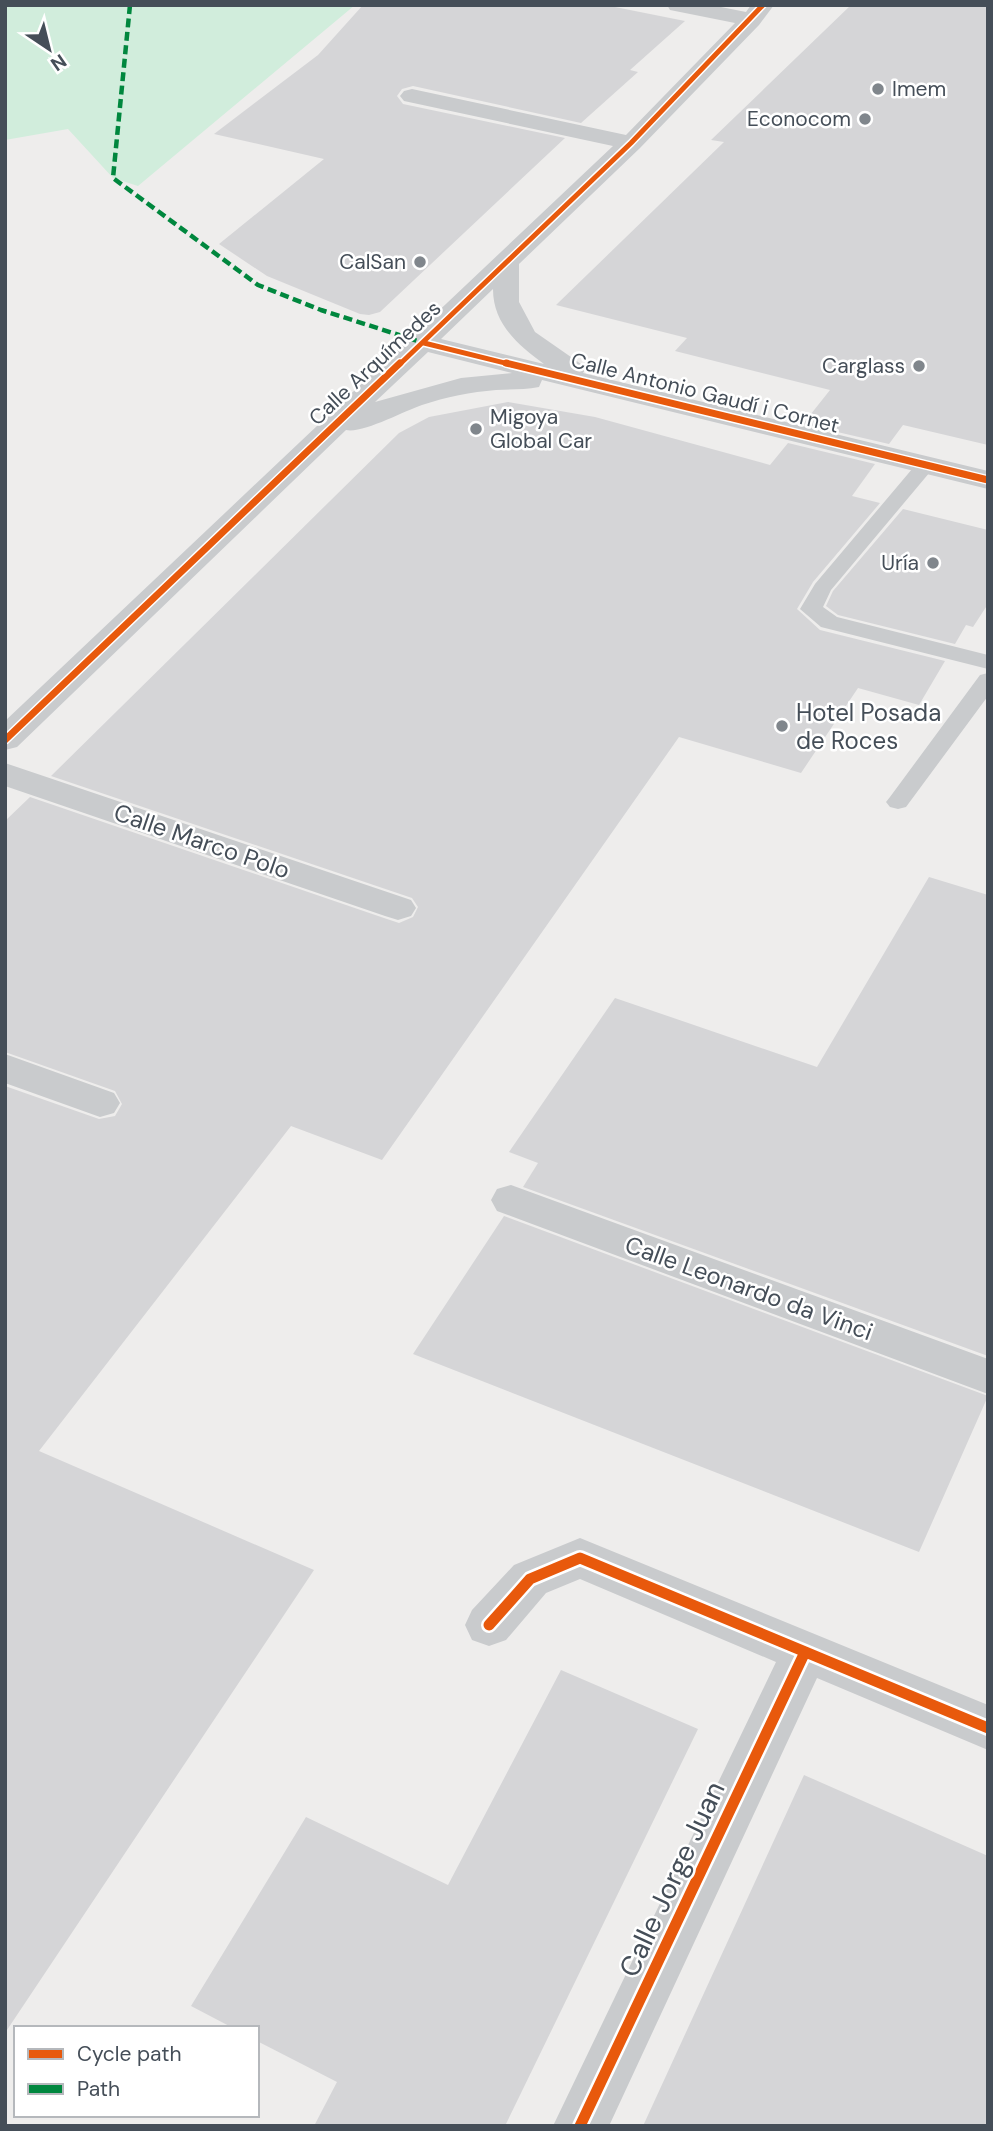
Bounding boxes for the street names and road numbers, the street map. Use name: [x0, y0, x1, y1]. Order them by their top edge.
street label: Calle Arquímedes: [303, 295, 447, 431]
street label: Calle Antonio Gaudí i Cornet: [568, 346, 842, 440]
street label: Calle Marco Polo: [110, 796, 294, 886]
street label: Calle Leonardo da Vinci: [621, 1229, 877, 1347]
street label: Calle Jorge Juan: [611, 1775, 733, 1983]

